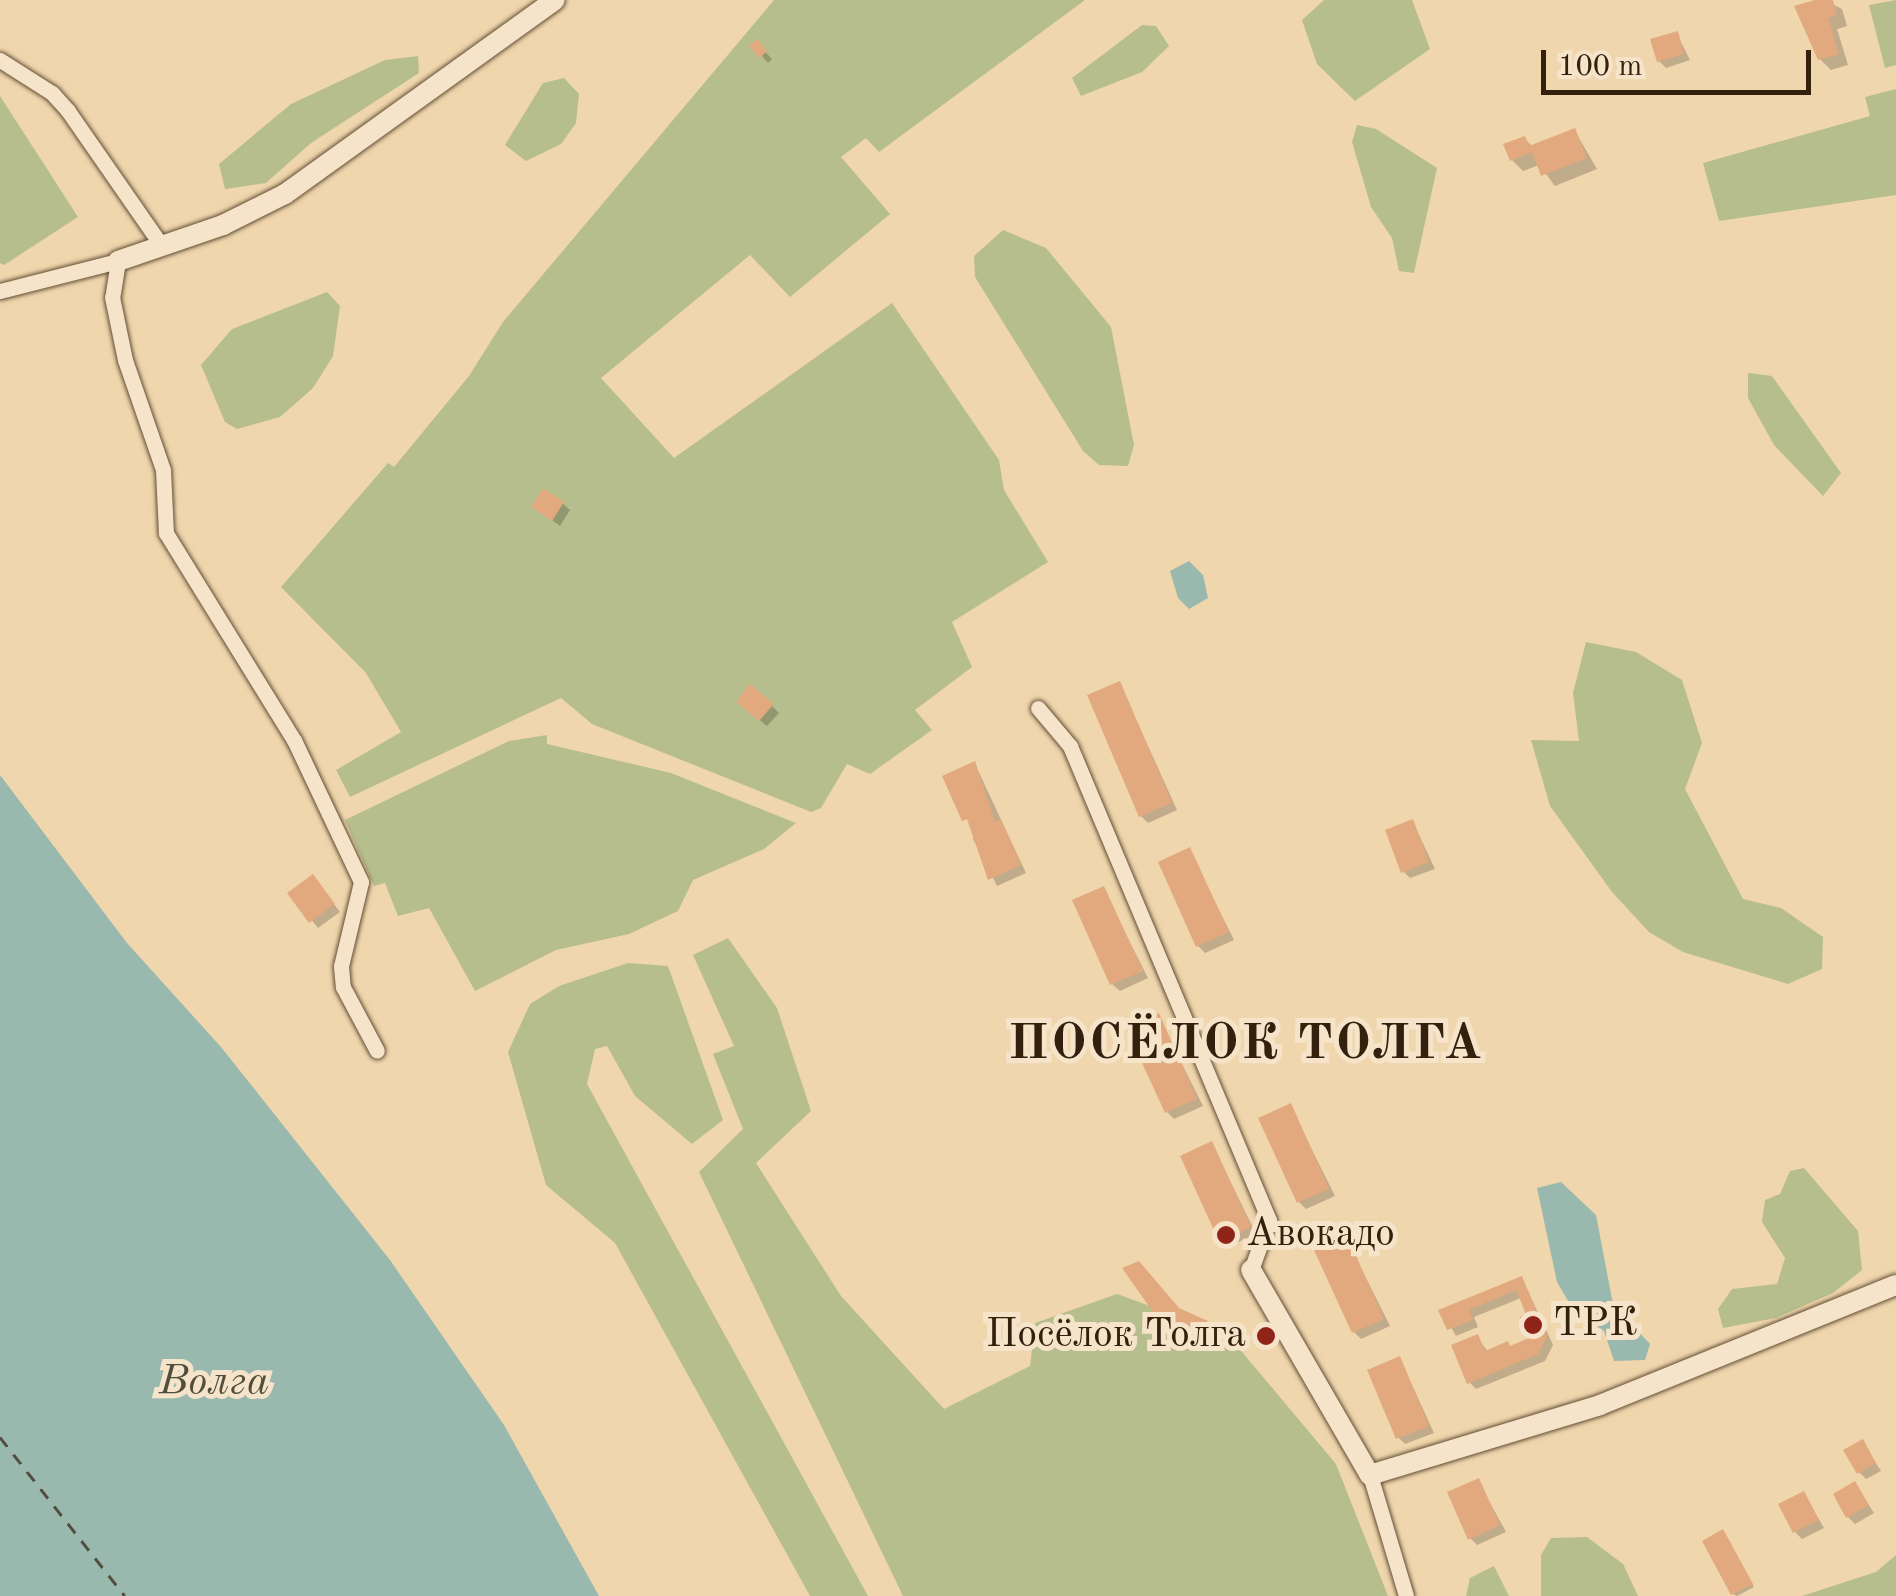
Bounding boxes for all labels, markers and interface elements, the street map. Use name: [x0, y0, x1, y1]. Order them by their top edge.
scale bar: [1546, 30, 1816, 92]
text: 100 m: [1558, 52, 1642, 82]
district label: ПОСЁЛОК ТОЛГА: [1008, 1016, 1484, 1076]
place label: Авокадо: [1246, 1211, 1395, 1259]
marker: Авокадо: [1215, 1224, 1237, 1246]
place label: ТРК: [1553, 1301, 1638, 1349]
place label: Посёлок Толга: [986, 1312, 1246, 1360]
marker: ТРК: [1522, 1314, 1544, 1336]
marker: Посёлок Толга: [1255, 1325, 1277, 1347]
water label: Волга: [159, 1358, 269, 1408]

